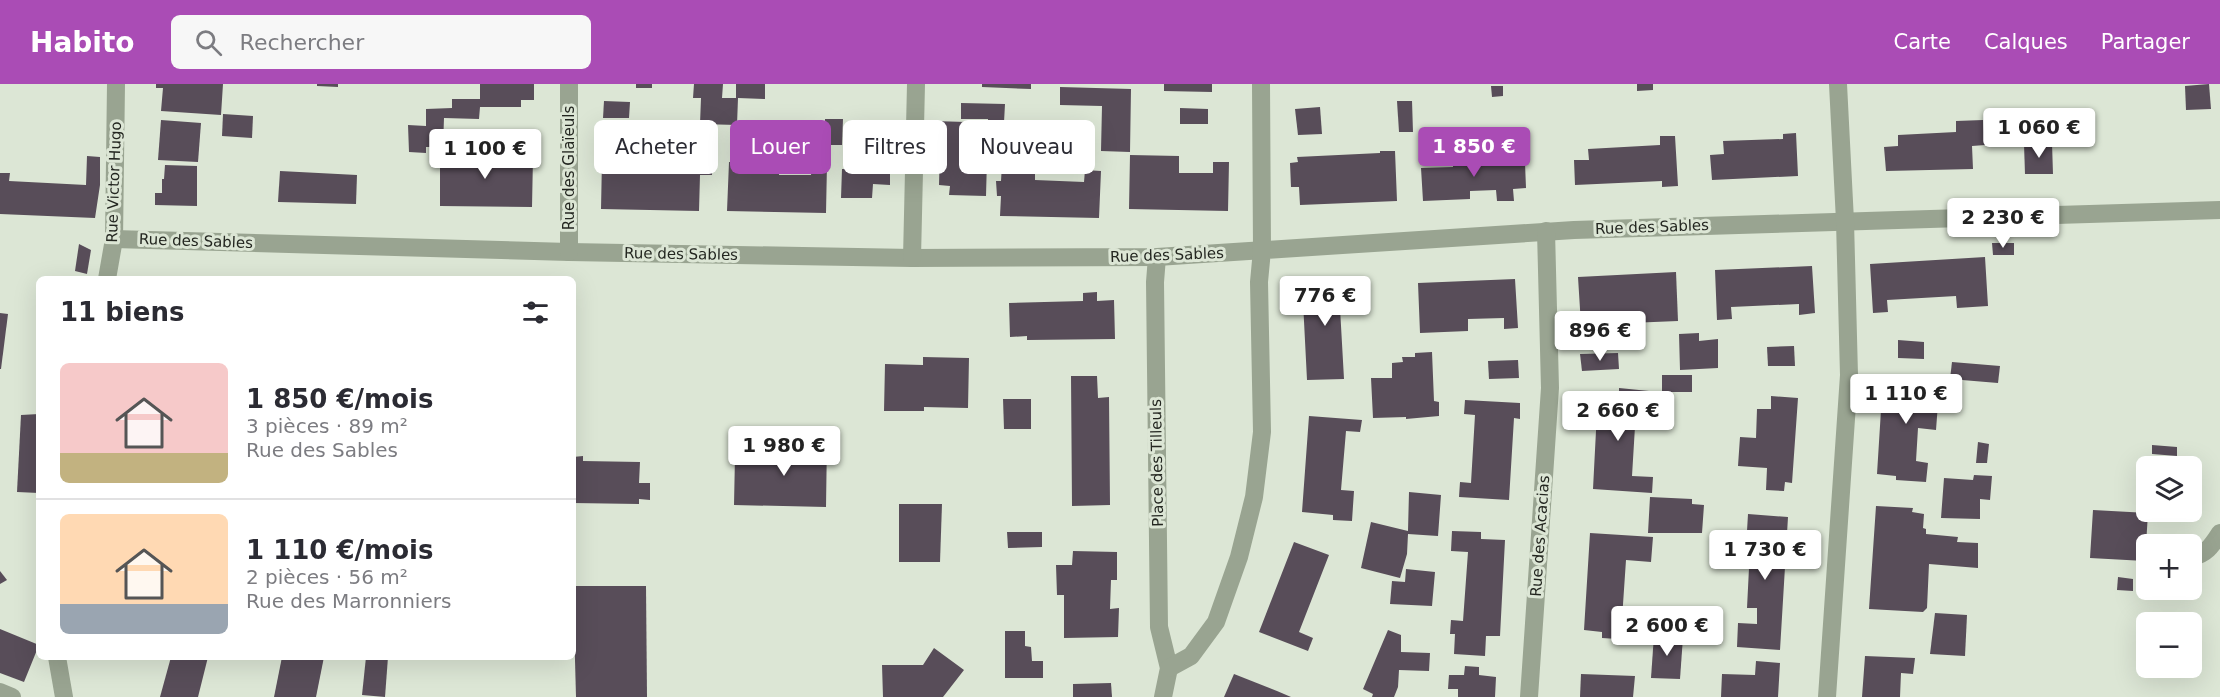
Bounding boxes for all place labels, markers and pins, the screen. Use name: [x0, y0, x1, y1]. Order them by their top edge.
pin: 1 060 €: [1984, 108, 2094, 159]
pin: 1 850 €: [1419, 127, 1529, 178]
pin: 1 100 €: [430, 129, 540, 180]
pin: 2 230 €: [1948, 198, 2058, 249]
pin: 776 €: [1283, 276, 1367, 327]
pin: 896 €: [1558, 311, 1642, 362]
pin: 1 110 €: [1851, 374, 1961, 425]
pin: 2 660 €: [1563, 391, 1673, 442]
pin: 1 980 €: [729, 426, 839, 477]
pin: 1 730 €: [1710, 530, 1820, 581]
pin: 2 600 €: [1612, 606, 1722, 657]

